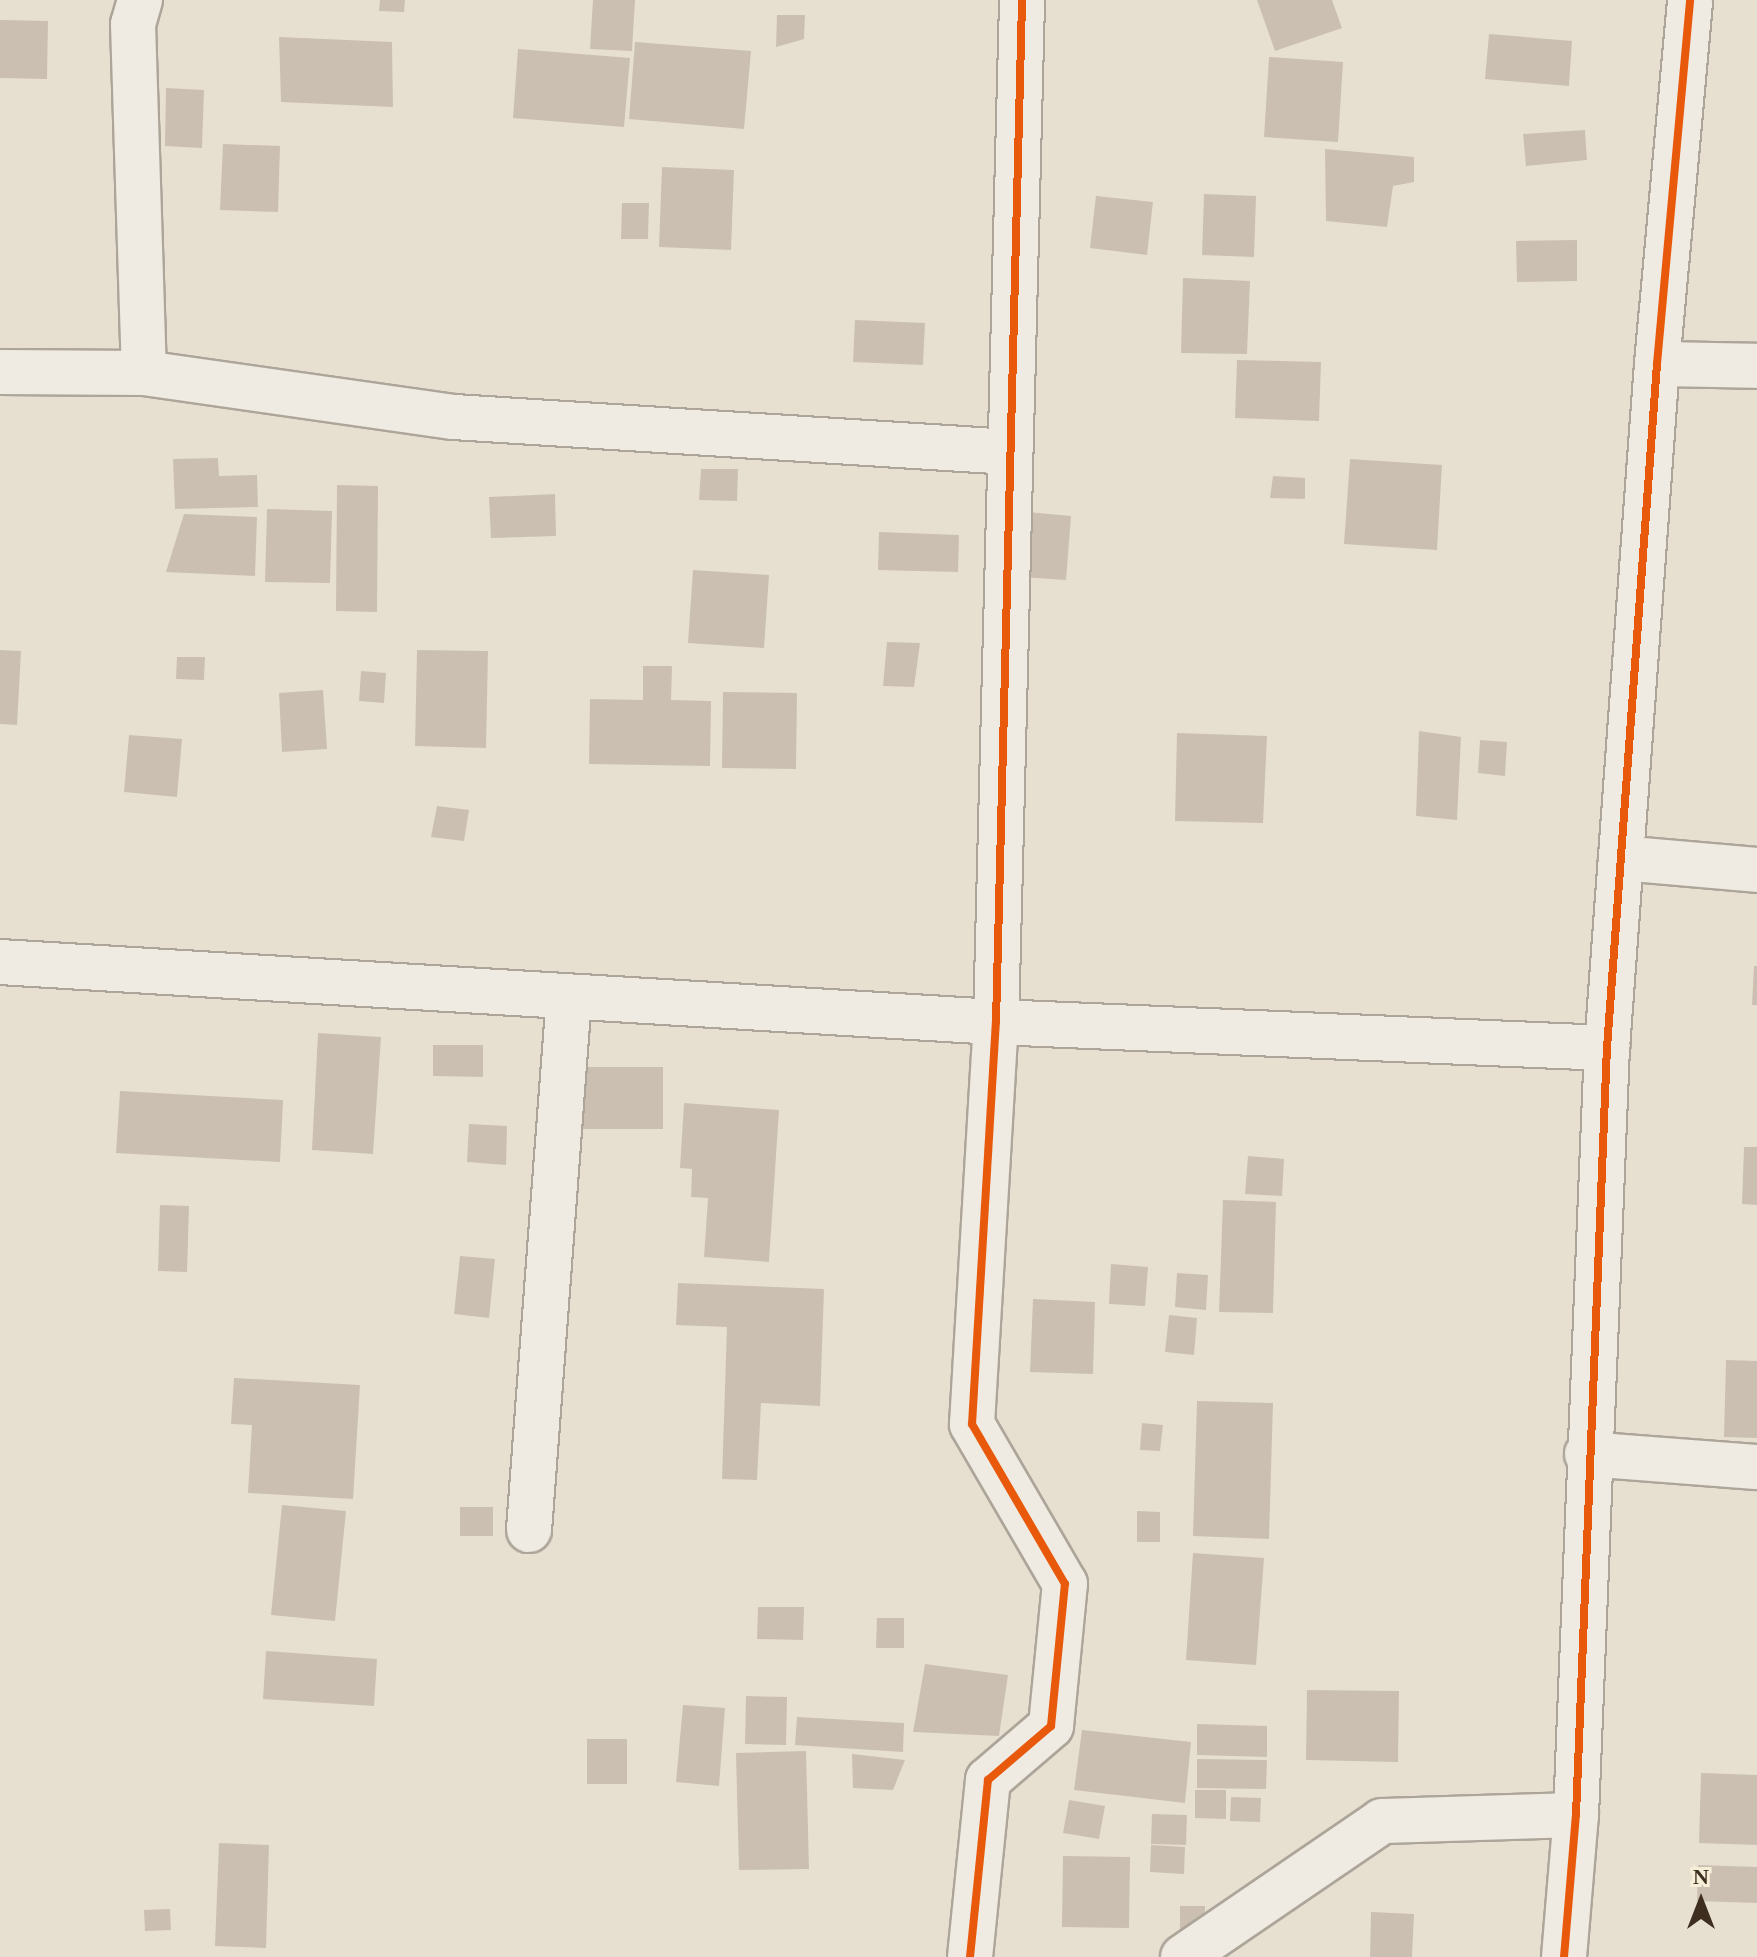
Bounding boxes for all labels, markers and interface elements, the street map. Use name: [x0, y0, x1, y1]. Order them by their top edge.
north arrow: [1661, 1861, 1741, 1941]
text: N: [1693, 1864, 1709, 1889]

